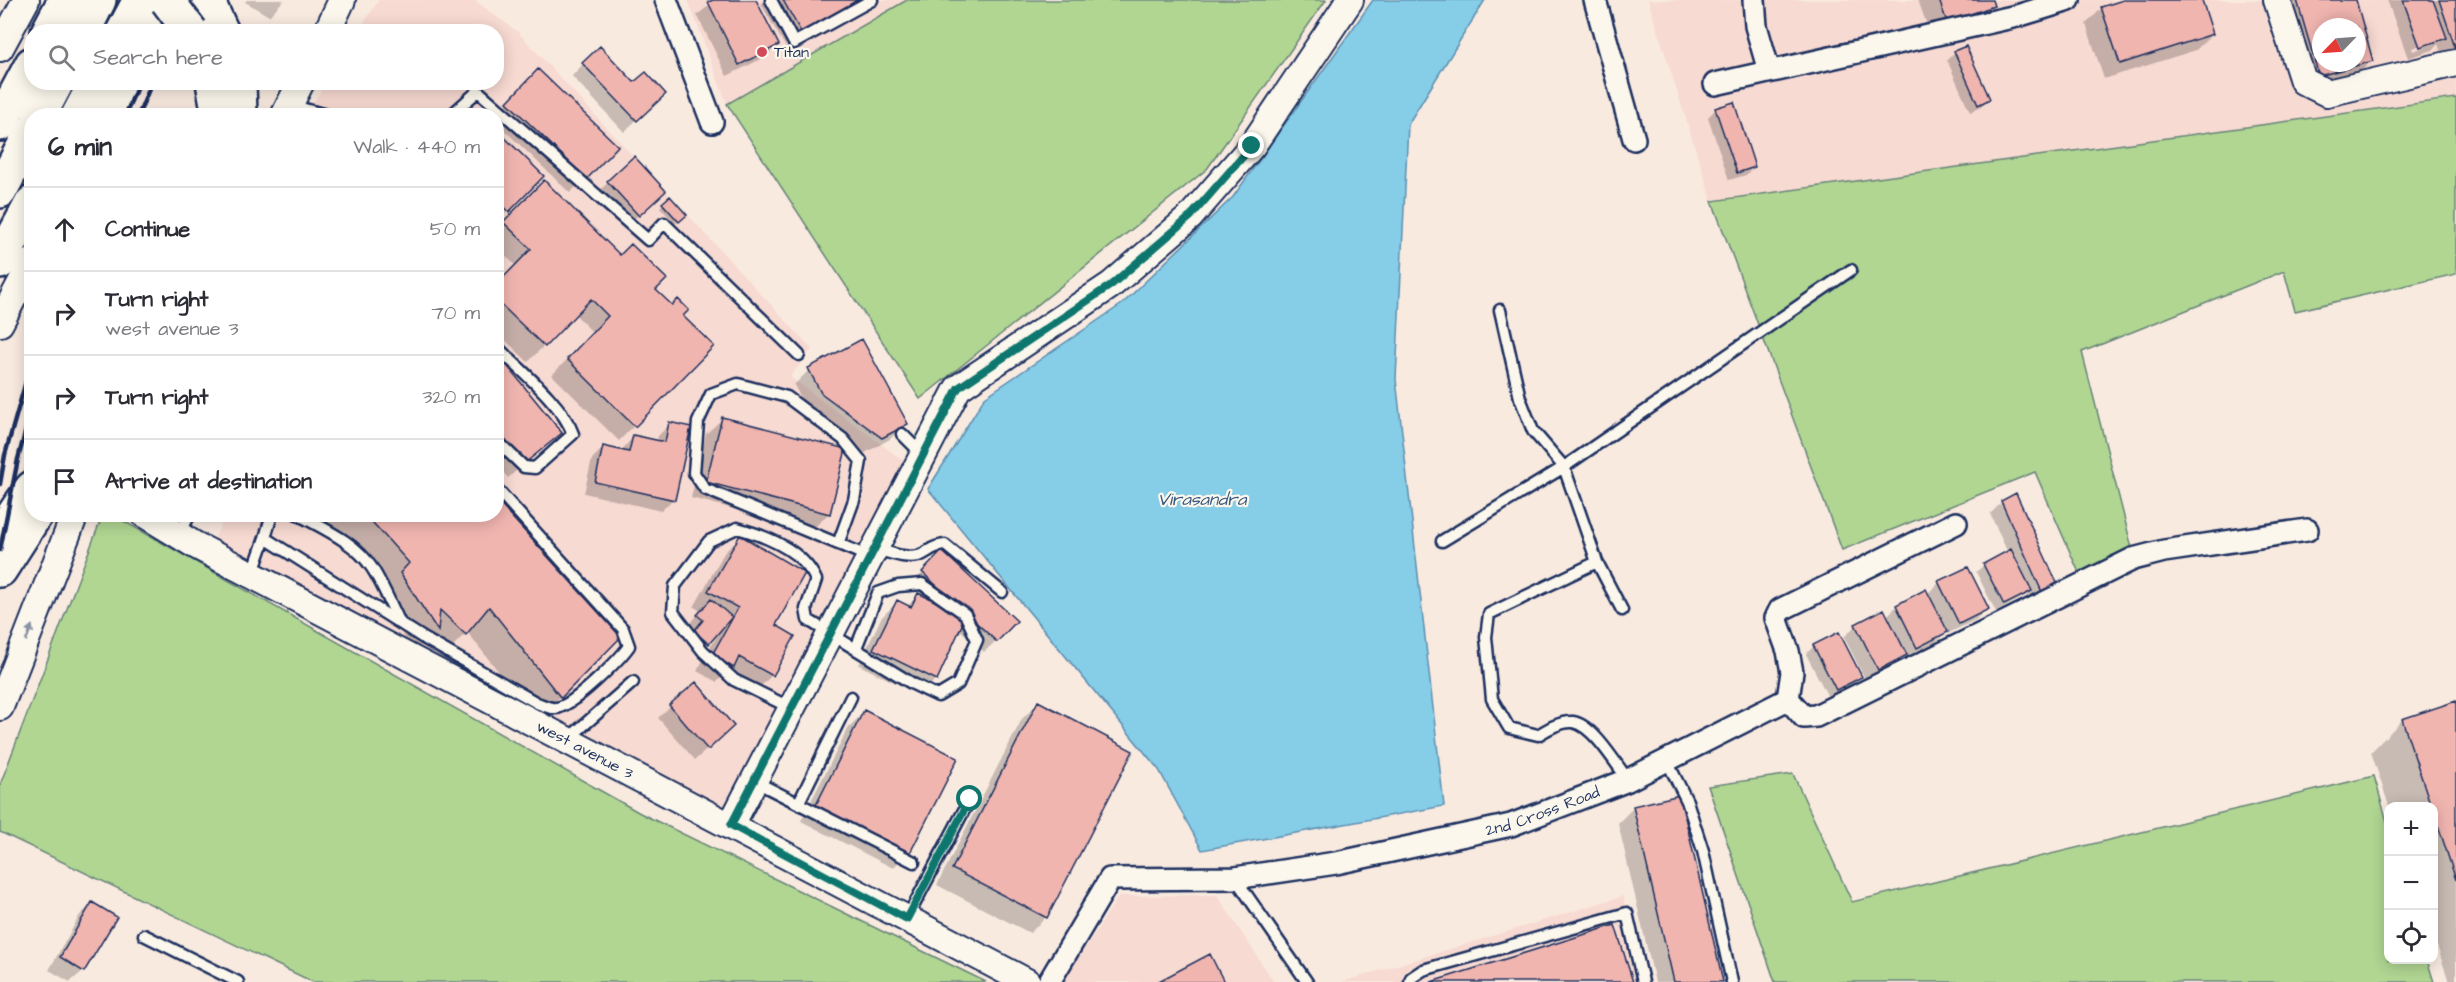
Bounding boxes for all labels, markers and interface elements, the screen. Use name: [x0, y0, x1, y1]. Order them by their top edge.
north arrow: [2312, 18, 2366, 72]
search box: [24, 24, 504, 90]
icon: search: [45, 41, 78, 74]
place label: Titan: [774, 41, 809, 63]
text: Search here: [93, 42, 223, 73]
marker: Titan: [755, 45, 769, 59]
text: 6 min: [48, 129, 112, 165]
route end: [1238, 132, 1264, 158]
text: Walk · 440 m: [353, 133, 480, 161]
icon: ahead: [48, 213, 81, 246]
text: Continue: [105, 214, 190, 245]
text: 50 m: [430, 215, 480, 243]
text: Turn right: [105, 284, 208, 315]
icon: right: [48, 297, 81, 330]
text: 70 m: [432, 299, 480, 327]
text: west avenue 3: [105, 315, 239, 343]
icon: right: [48, 381, 81, 414]
text: Turn right: [105, 382, 208, 413]
text: 320 m: [422, 383, 480, 411]
icon: arrive: [48, 465, 81, 498]
text: Arrive at destination: [105, 466, 312, 497]
water label: Virasandra: [1158, 487, 1247, 512]
one-way arrow: [25, 624, 34, 642]
street label: west avenue 3: [532, 715, 637, 784]
street label: 2nd Cross Road: [1483, 781, 1603, 841]
route start: [956, 785, 982, 811]
map controls: [2384, 802, 2438, 964]
button: +: [2384, 802, 2438, 856]
button: −: [2384, 856, 2438, 910]
button: locate: [2384, 910, 2438, 964]

